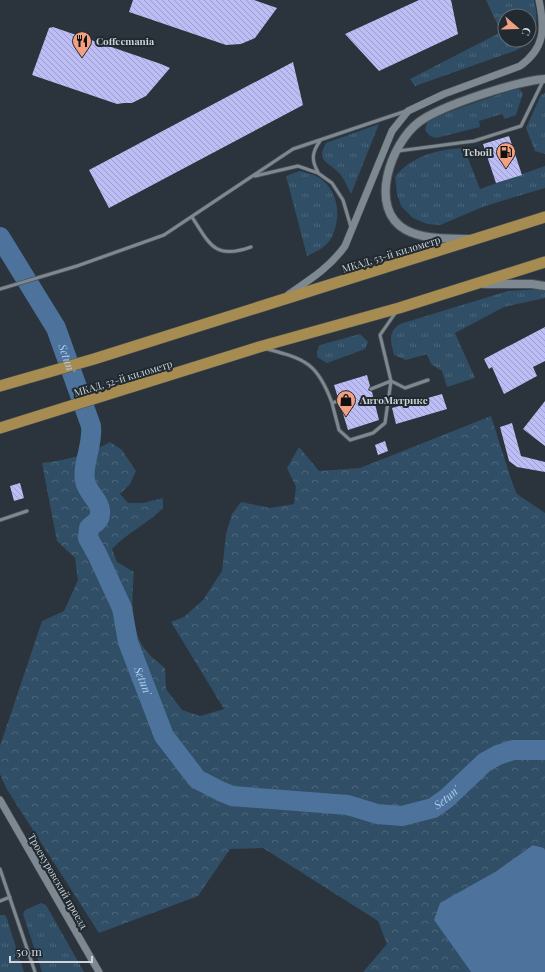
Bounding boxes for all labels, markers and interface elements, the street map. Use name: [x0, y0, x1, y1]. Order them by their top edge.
north arrow: [497, 8, 537, 48]
text: С: [518, 25, 535, 38]
restaurant icon: Coffeemania: [71, 30, 93, 58]
place label: Coffeemania: [96, 34, 155, 48]
fuel station icon: Teboil: [495, 141, 517, 169]
place label: Teboil: [463, 145, 492, 159]
street label: МКАД, 53-й километр: [340, 232, 442, 276]
water label: Setun': [55, 341, 80, 375]
street label: МКАД, 52-й километр: [72, 356, 174, 400]
shop icon: АвтоМатрикс: [335, 389, 357, 417]
place label: АвтоМатрикс: [359, 393, 428, 407]
water label: Setun': [131, 663, 156, 698]
water label: Setun': [430, 782, 463, 813]
street label: Троекуровский проезд: [25, 831, 91, 932]
scale bar: [10, 938, 92, 964]
text: 50 m: [16, 943, 42, 959]

